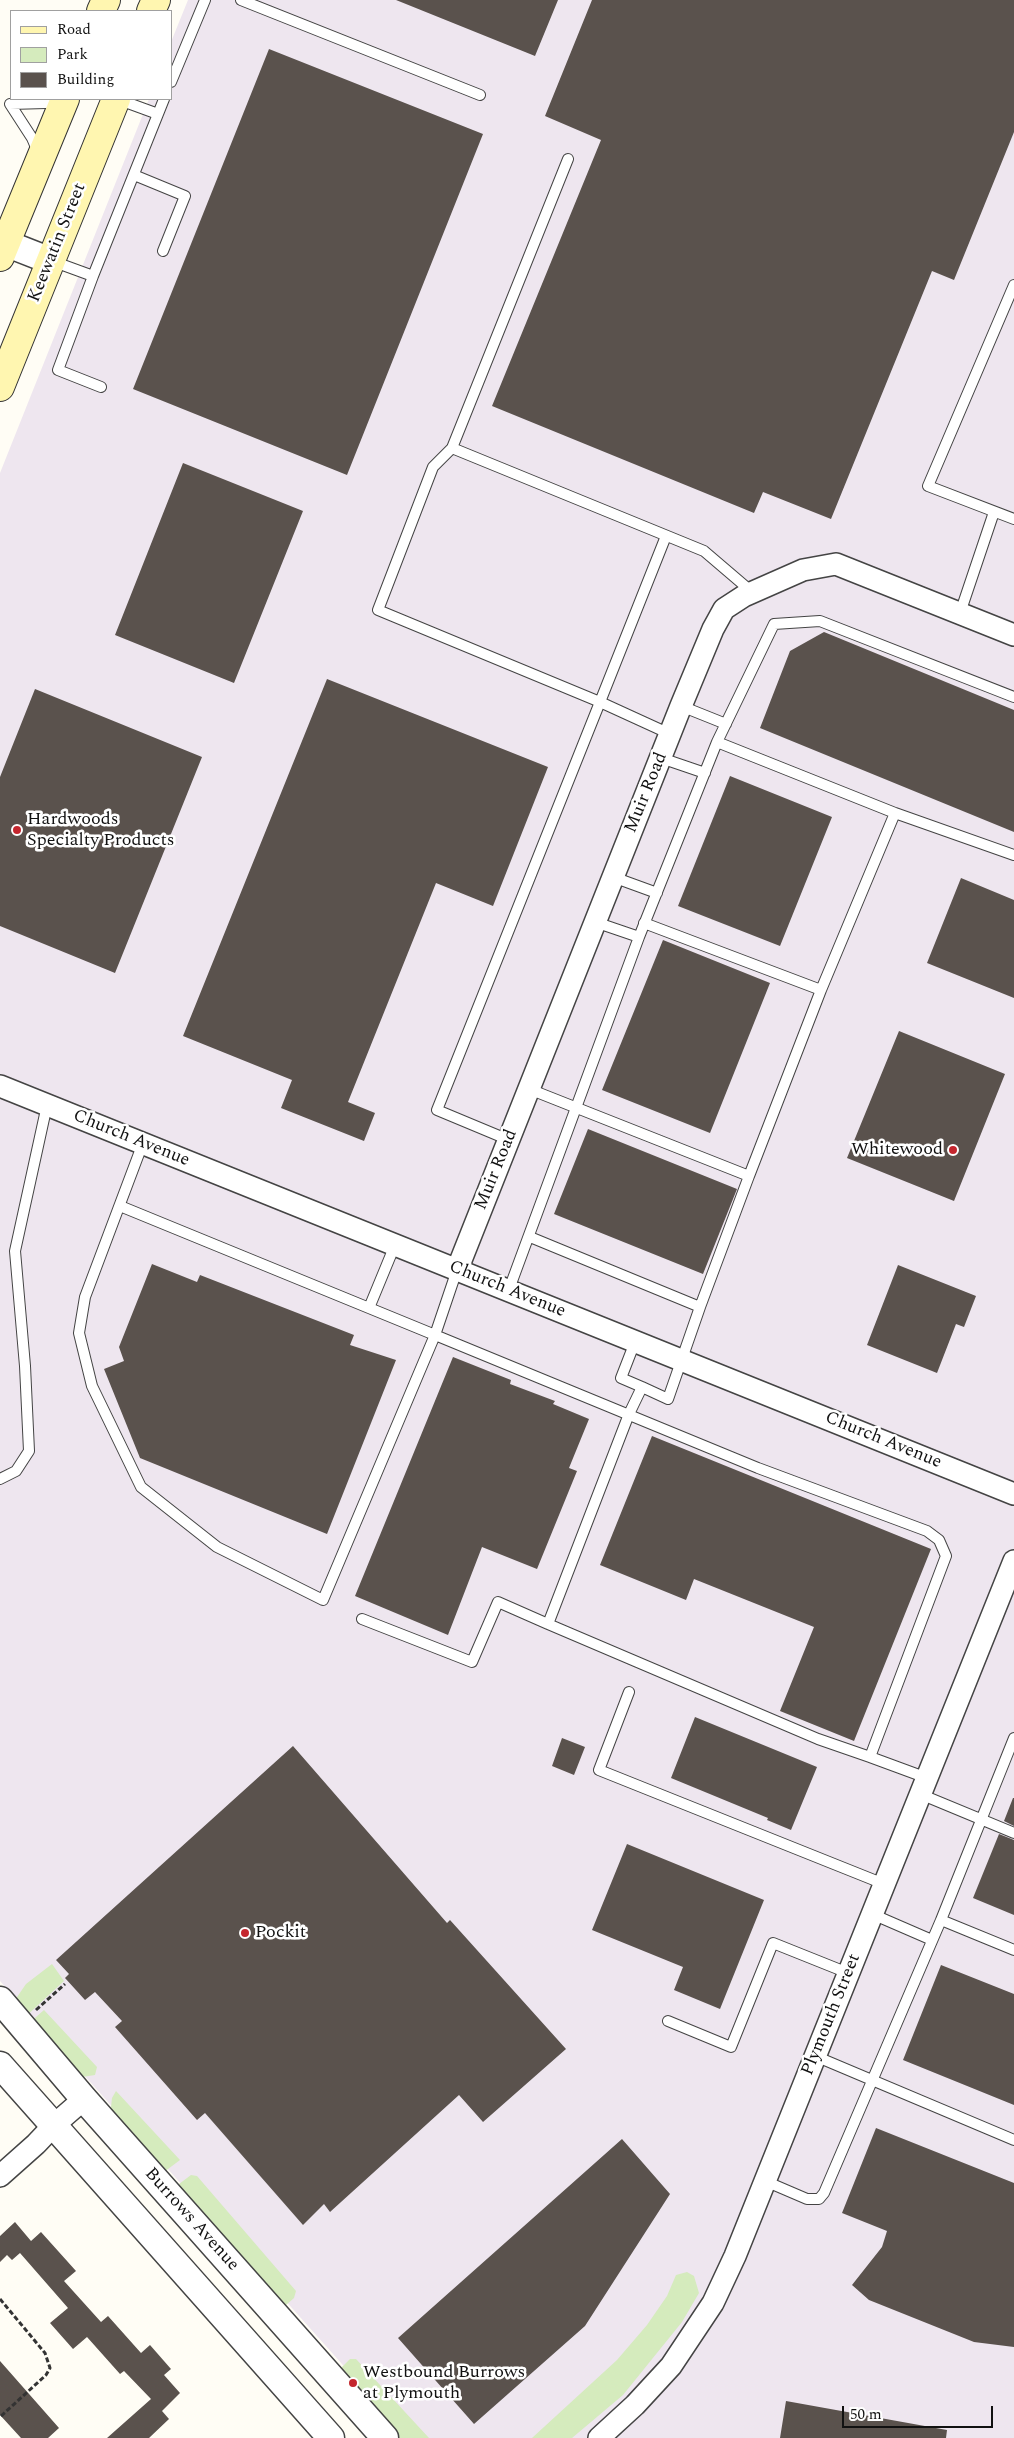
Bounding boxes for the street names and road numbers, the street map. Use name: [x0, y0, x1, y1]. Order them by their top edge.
street label: Keewatin Street: [24, 180, 92, 306]
street label: Muir Road: [621, 749, 673, 837]
street label: Church Avenue: [70, 1106, 192, 1172]
street label: Muir Road: [471, 1126, 523, 1214]
street label: Church Avenue: [446, 1257, 568, 1323]
street label: Church Avenue: [822, 1408, 944, 1474]
street label: Plymouth Street: [798, 1951, 866, 2079]
street label: Burrows Avenue: [139, 2164, 243, 2276]

